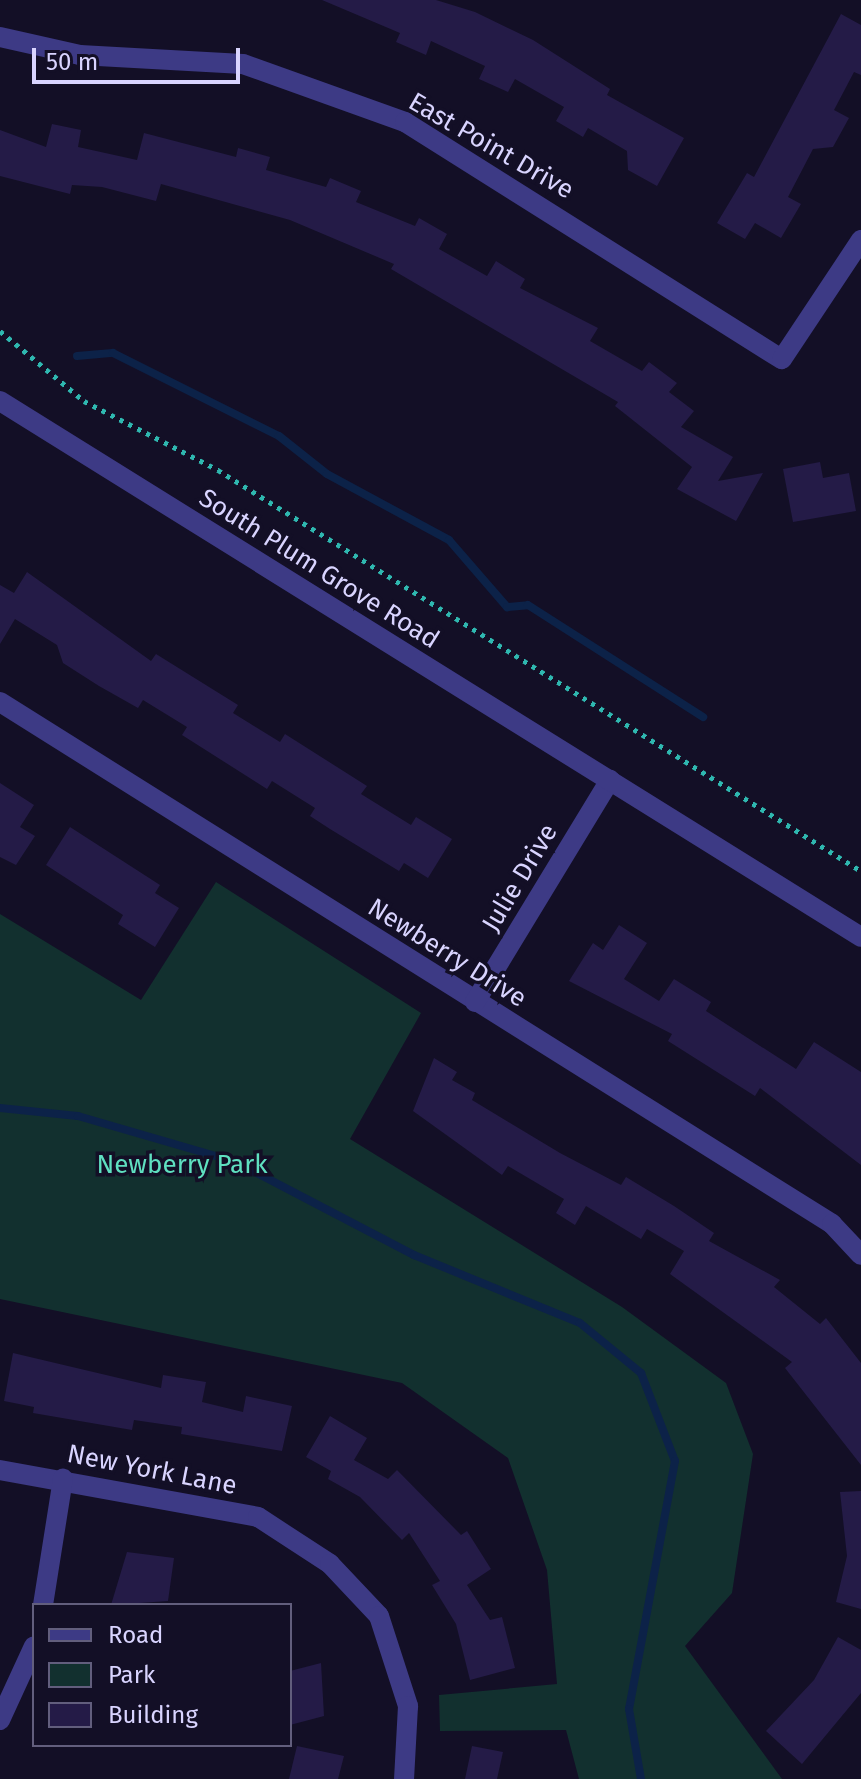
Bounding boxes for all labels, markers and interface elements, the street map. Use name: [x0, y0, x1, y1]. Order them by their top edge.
scale bar: [36, 32, 244, 82]
text: 50 m: [46, 48, 98, 76]
street label: East Point Drive: [403, 86, 579, 206]
street label: South Plum Grove Road: [193, 482, 445, 656]
street label: Julie Drive: [476, 819, 564, 937]
street label: Newberry Drive: [362, 892, 532, 1014]
park label: Newberry Park: [96, 1149, 268, 1181]
street label: New York Lane: [65, 1438, 239, 1502]
legend: [32, 1603, 292, 1747]
text: Road: [108, 1621, 163, 1649]
text: Park: [108, 1661, 155, 1689]
text: Building: [108, 1701, 198, 1729]

